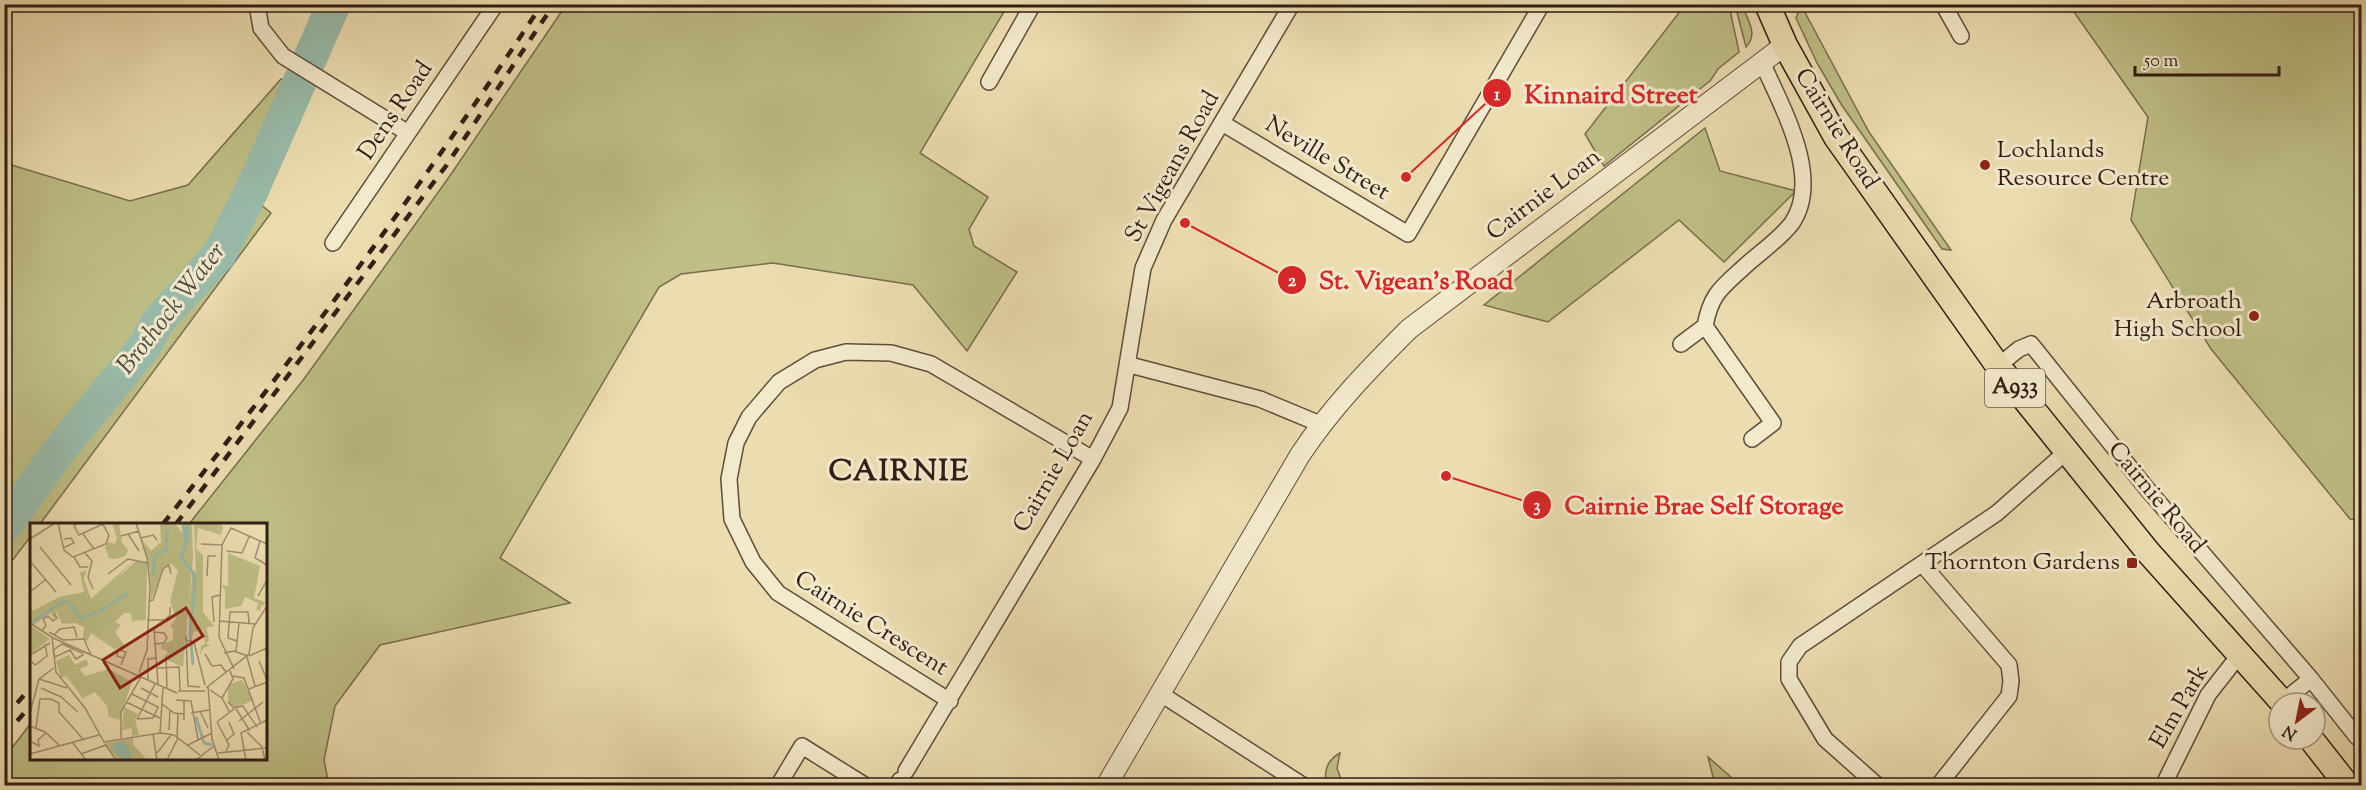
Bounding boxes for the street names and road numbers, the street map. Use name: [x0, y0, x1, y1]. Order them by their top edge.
street label: Dens Road: [350, 54, 442, 167]
street label: Cairnie Road: [1785, 62, 1887, 196]
street label: St Vigeans Road: [1117, 85, 1229, 249]
street label: Neville Street: [1258, 108, 1396, 210]
street label: Cairnie Loan: [1480, 141, 1608, 249]
road number: A933: [1985, 369, 2045, 407]
street label: Cairnie Loan: [1005, 405, 1103, 539]
street label: Cairnie Road: [2099, 435, 2213, 562]
street label: Cairnie Crescent: [787, 563, 955, 685]
street label: Elm Park: [2142, 659, 2218, 755]

